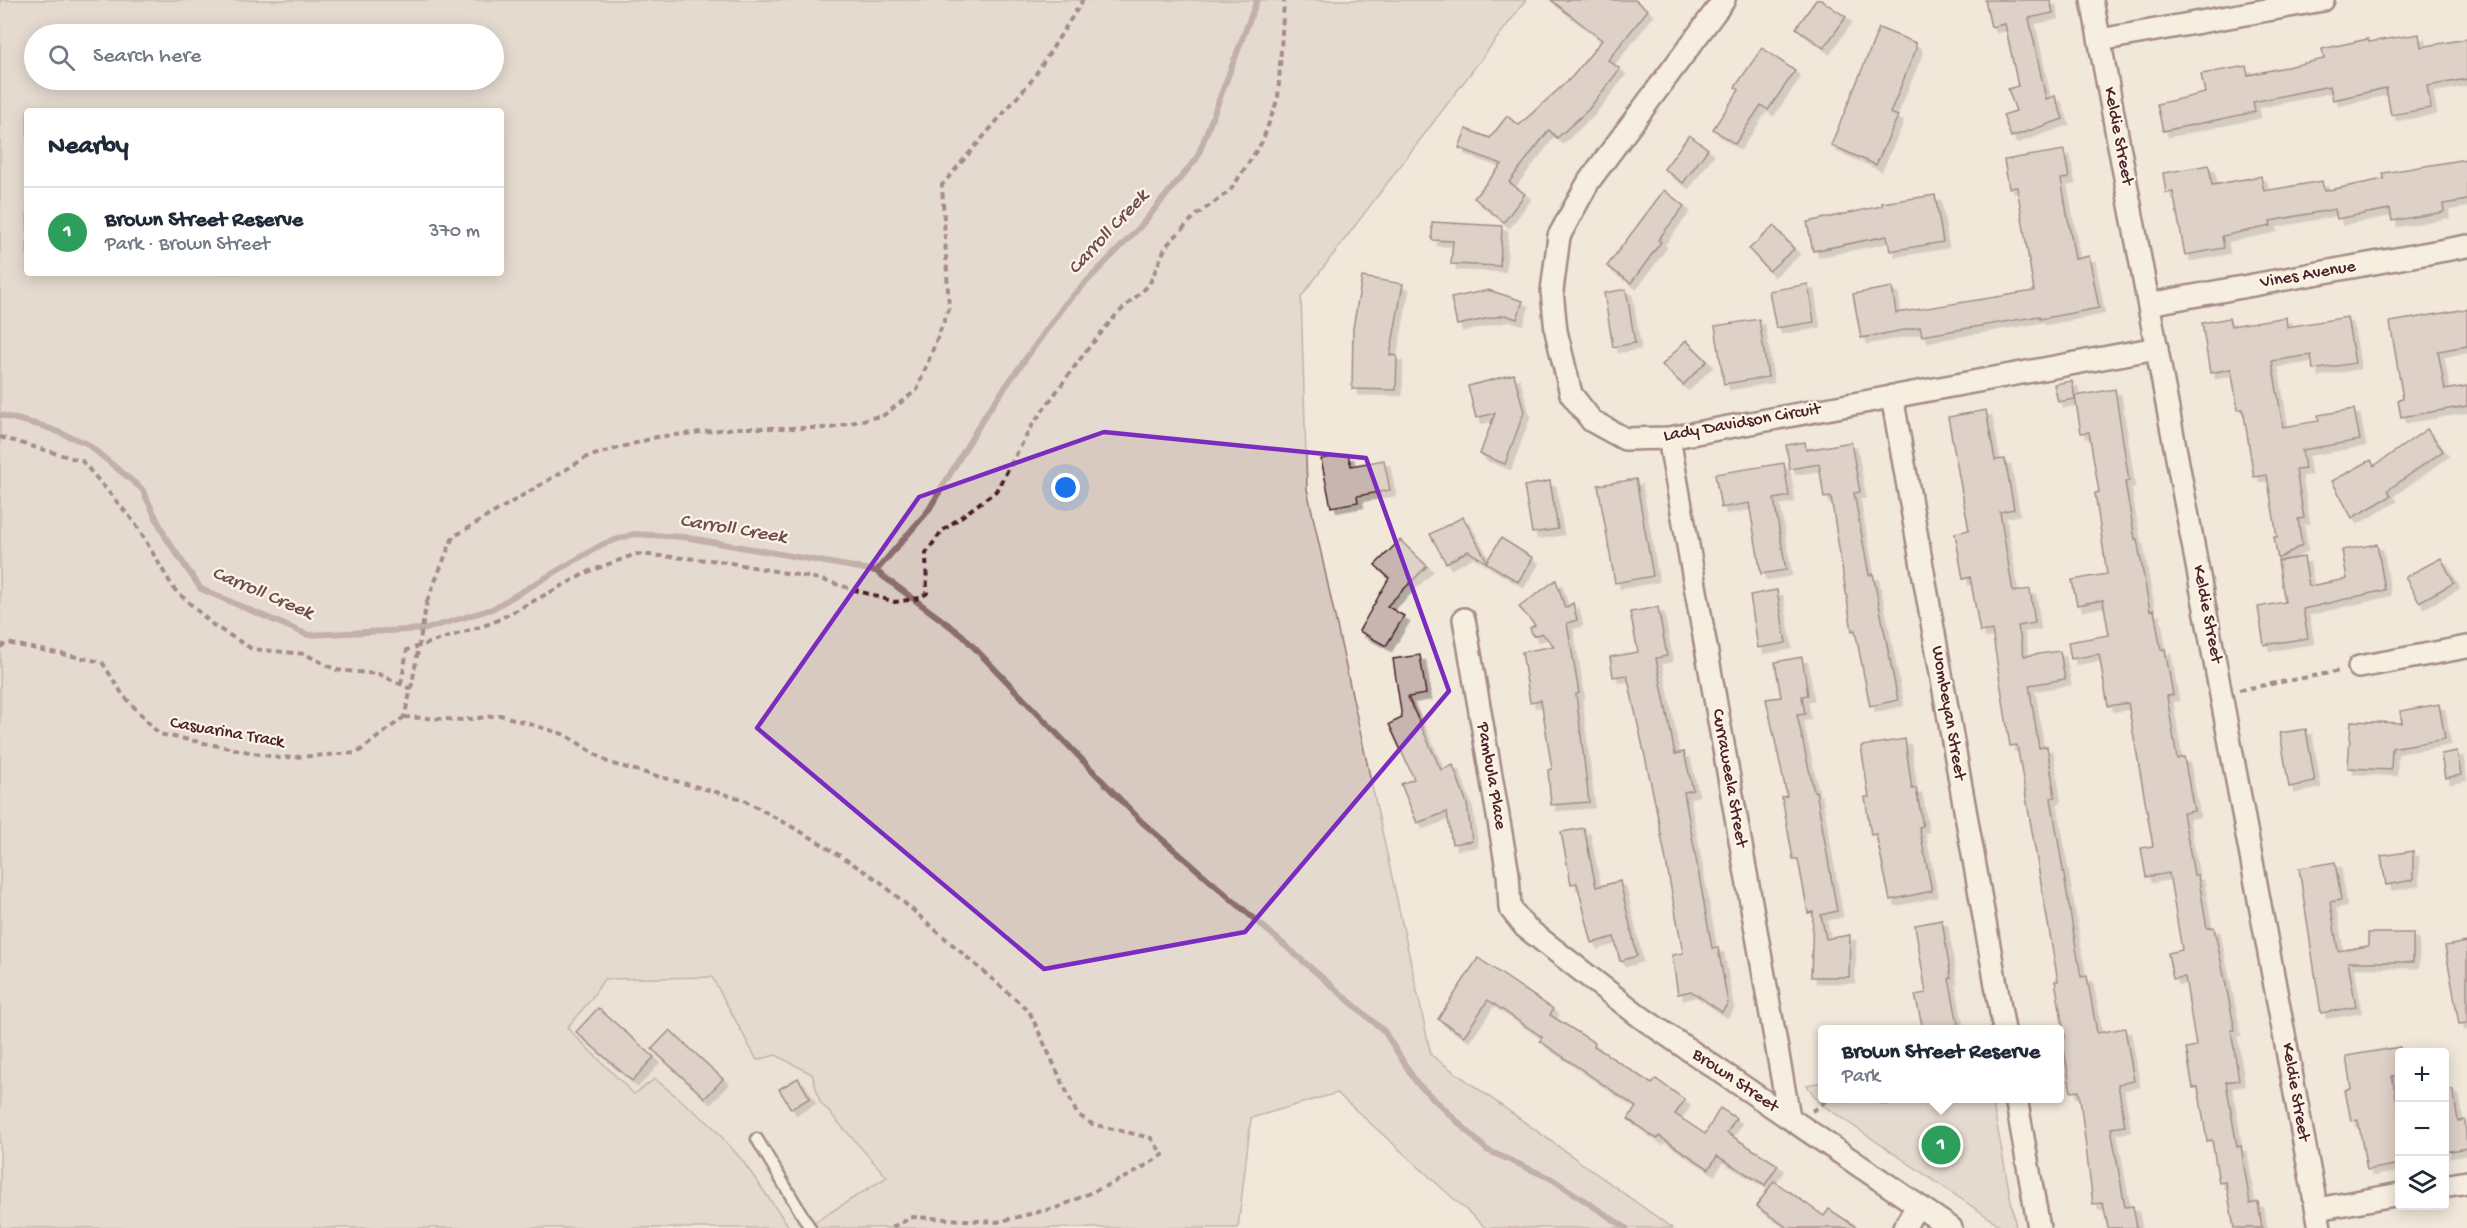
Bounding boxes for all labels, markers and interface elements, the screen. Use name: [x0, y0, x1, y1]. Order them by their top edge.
search box: [24, 24, 504, 90]
icon: search: [45, 41, 78, 74]
text: Search here: [93, 44, 201, 70]
street label: Keldie Street: [2098, 85, 2138, 188]
text: Nearby: [48, 132, 129, 163]
water label: Carroll Creek: [1064, 184, 1155, 280]
text: Brown Street Reserve: [105, 208, 303, 234]
text: 1: [63, 221, 72, 244]
text: 370 m: [429, 221, 480, 244]
text: Park · Brown Street: [105, 234, 270, 257]
street label: Vines Avenue: [2258, 256, 2358, 294]
street label: Lady Davidson Circuit: [1662, 399, 1824, 447]
your location: [1051, 473, 1080, 502]
water label: Carroll Creek: [678, 510, 790, 550]
water label: Carroll Creek: [208, 562, 318, 626]
street label: Keldie Street: [2187, 563, 2227, 666]
street label: Wombeyan Street: [1926, 644, 1970, 783]
street label: Curraweela Street: [1707, 707, 1752, 850]
street label: Casuarina Track: [168, 713, 288, 754]
street label: Pambula Place: [1471, 720, 1511, 832]
popup: [1818, 1025, 2064, 1103]
text: Brown Street Reserve: [1842, 1040, 2040, 1066]
street label: Keldie Street: [2276, 1041, 2314, 1144]
street label: Brown Street: [1687, 1044, 1784, 1118]
map controls: [2395, 1048, 2449, 1210]
button: +: [2395, 1048, 2449, 1102]
text: Park: [1842, 1066, 1880, 1089]
button: −: [2395, 1102, 2449, 1156]
pin: 1: [1922, 1122, 1960, 1168]
button: layers: [2395, 1156, 2449, 1210]

